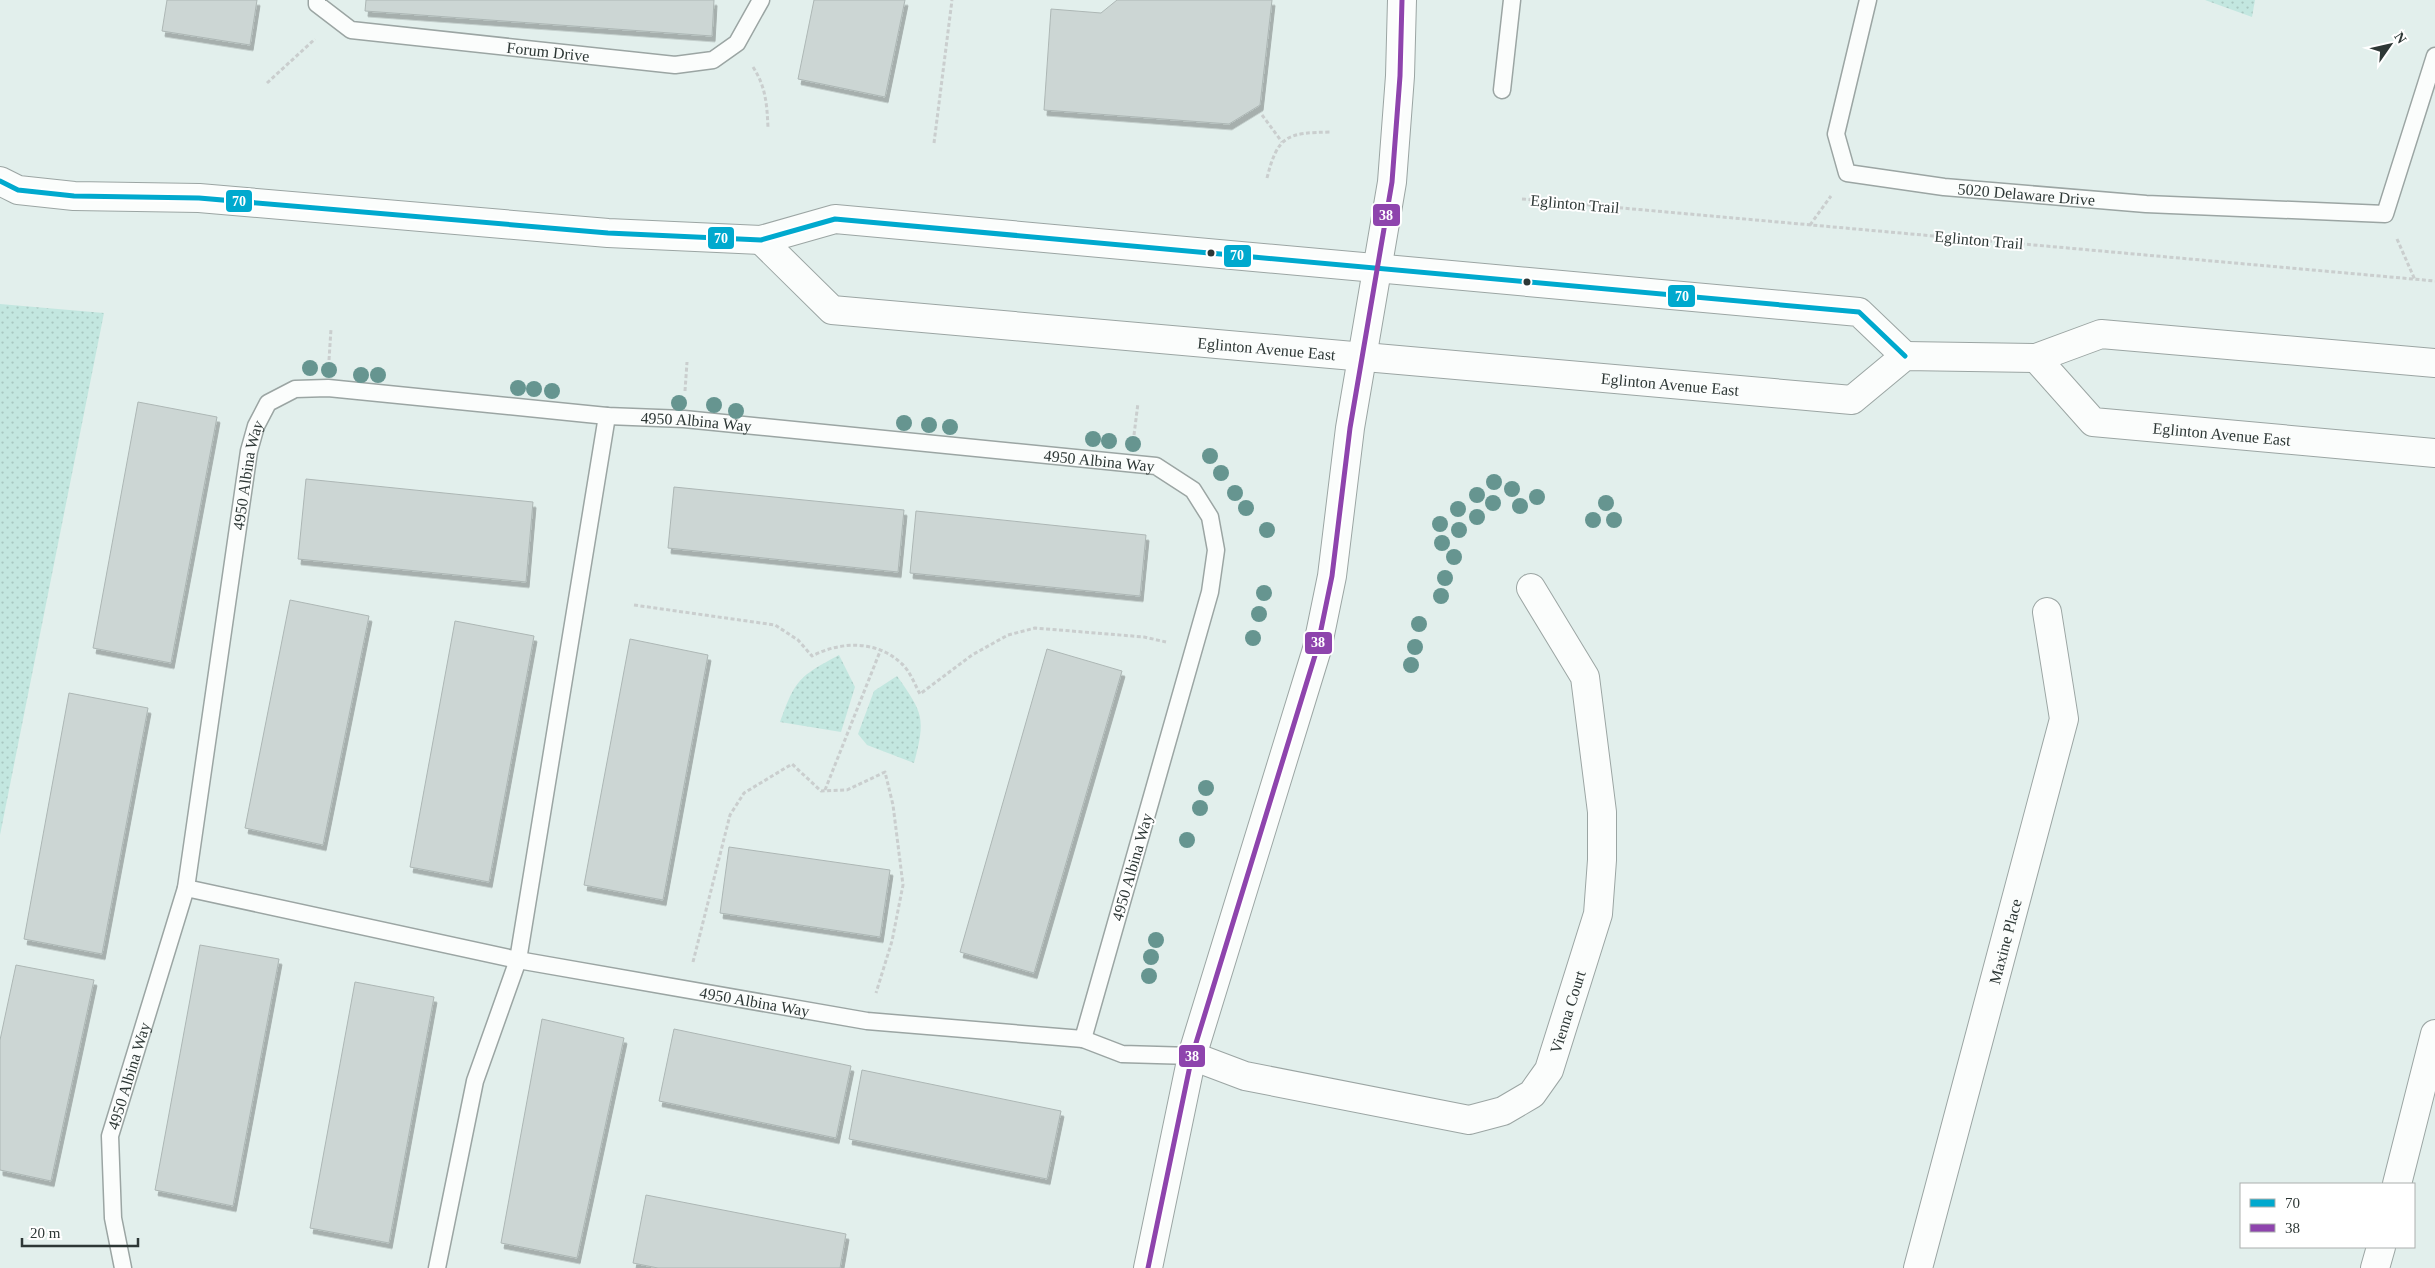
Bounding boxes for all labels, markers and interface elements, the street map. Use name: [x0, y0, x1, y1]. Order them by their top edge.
north arrow: [2365, 20, 2415, 70]
text: N: [2391, 30, 2409, 46]
street label: Forum Drive: [506, 38, 590, 64]
street label: 5020 Delaware Drive: [1957, 180, 2096, 208]
line badge: 70: [225, 189, 253, 213]
street label: Eglinton Trail: [1530, 192, 1621, 217]
text: 70: [232, 194, 246, 209]
line badge: 38: [1372, 203, 1401, 227]
text: 38: [1379, 208, 1393, 223]
line badge: 70: [707, 226, 735, 250]
street label: Eglinton Trail: [1934, 228, 2025, 253]
text: 70: [714, 231, 728, 246]
line badge: 70: [1223, 244, 1252, 268]
unlabelled marker: [1206, 248, 1216, 258]
text: 70: [1230, 248, 1244, 263]
unlabelled marker: [1522, 277, 1532, 287]
line badge: 70: [1667, 284, 1696, 308]
text: 70: [1675, 289, 1689, 304]
street label: Eglinton Avenue East: [1197, 334, 1337, 363]
street label: Eglinton Avenue East: [1600, 369, 1740, 399]
street label: 4950 Albina Way: [640, 409, 752, 435]
street label: 4950 Albina Way: [229, 417, 267, 531]
street label: Eglinton Avenue East: [2152, 419, 2292, 448]
street label: 4950 Albina Way: [1043, 446, 1155, 475]
line badge: 38: [1304, 631, 1333, 655]
text: 38: [1311, 635, 1325, 650]
street label: 4950 Albina Way: [1108, 811, 1156, 923]
street label: Maxine Place: [1985, 897, 2024, 986]
street label: Vienna Court: [1546, 968, 1588, 1055]
street label: 4950 Albina Way: [698, 983, 811, 1020]
street label: 4950 Albina Way: [104, 1020, 154, 1132]
line badge: 38: [1178, 1044, 1206, 1068]
text: 38: [1185, 1049, 1199, 1064]
legend: [2240, 1183, 2415, 1248]
text: 70: [2285, 1195, 2300, 1211]
scale bar: [22, 1216, 139, 1248]
text: 38: [2285, 1220, 2300, 1236]
text: 20 m: [30, 1225, 61, 1241]

